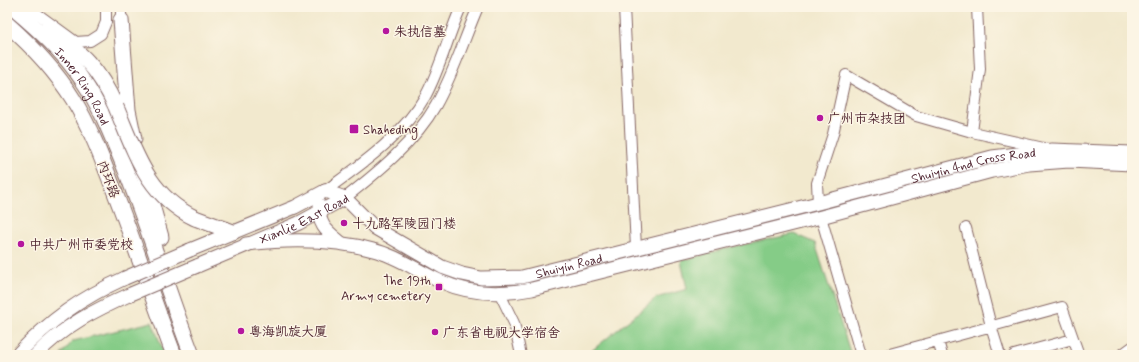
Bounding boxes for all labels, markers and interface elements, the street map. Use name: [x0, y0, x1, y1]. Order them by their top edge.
place label: 朱执信墓: [394, 24, 446, 41]
marker: 朱执信墓: [381, 26, 391, 36]
street label: Inner Ring Road: [50, 44, 113, 128]
place label: 广州市杂技团: [828, 111, 906, 128]
marker: 广州市杂技团: [815, 113, 825, 123]
place label: Shaheding: [363, 122, 418, 140]
marker: Shaheding: [348, 123, 360, 135]
street label: Shuiyin 4nd Cross Road: [909, 145, 1037, 188]
street label: 内环路: [93, 158, 123, 201]
street label: Xianlie East Road: [257, 190, 352, 249]
place label: 十九路军陵园门楼: [352, 216, 456, 233]
marker: 十九路军陵园门楼: [339, 218, 349, 228]
place label: 中共广州市委党校: [29, 237, 133, 254]
marker: 中共广州市委党校: [16, 239, 26, 249]
street label: Shuiyin Road: [534, 250, 605, 283]
place label: The 19th Army cemetery: [341, 273, 431, 305]
marker: The 19th Army cemetery: [434, 282, 444, 292]
place label: 粤海凯旋大厦: [249, 324, 327, 341]
place label: 广东省电视大学宿舍: [443, 325, 560, 342]
marker: 粤海凯旋大厦: [236, 326, 246, 336]
marker: 广东省电视大学宿舍: [430, 327, 440, 337]

